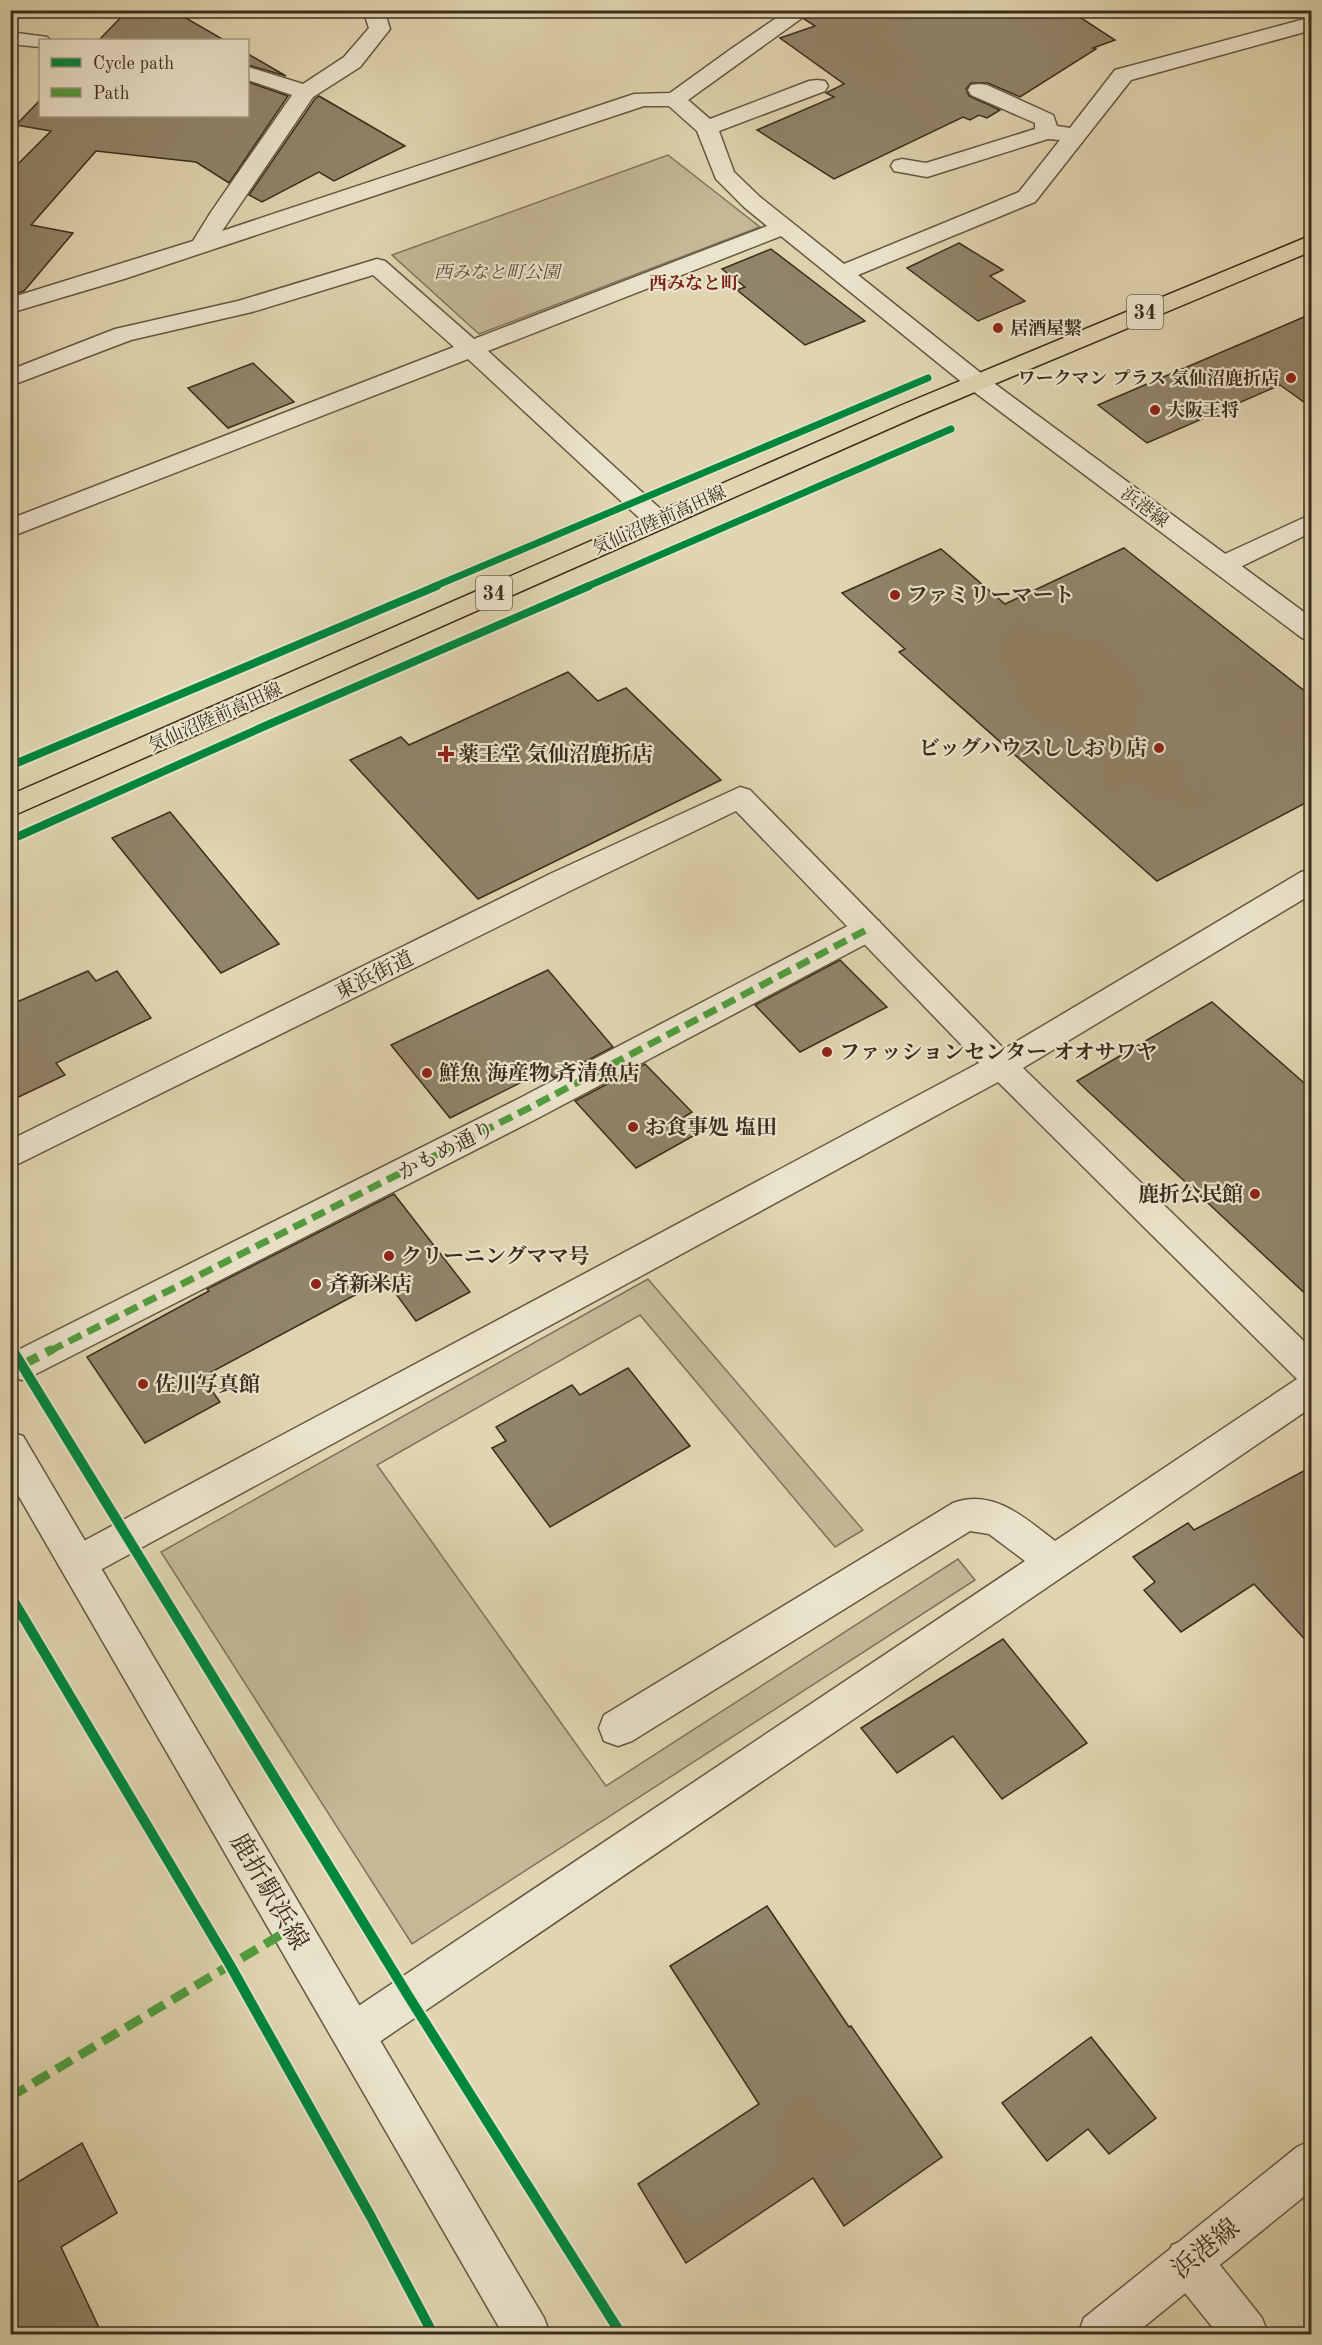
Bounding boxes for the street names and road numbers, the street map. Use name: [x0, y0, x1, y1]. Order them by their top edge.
road number: 34: [1127, 295, 1163, 329]
street label: 気仙沼陸前高田線: [589, 482, 729, 558]
street label: 浜港線: [1117, 483, 1173, 531]
road number: 34: [476, 576, 512, 610]
street label: 気仙沼陸前高田線: [145, 679, 285, 755]
street label: 東浜街道: [331, 947, 417, 1004]
street label: かもめ通り: [394, 1116, 498, 1185]
street label: 鹿折駅浜線: [225, 1828, 314, 1955]
street label: 浜港線: [1167, 2213, 1245, 2284]

